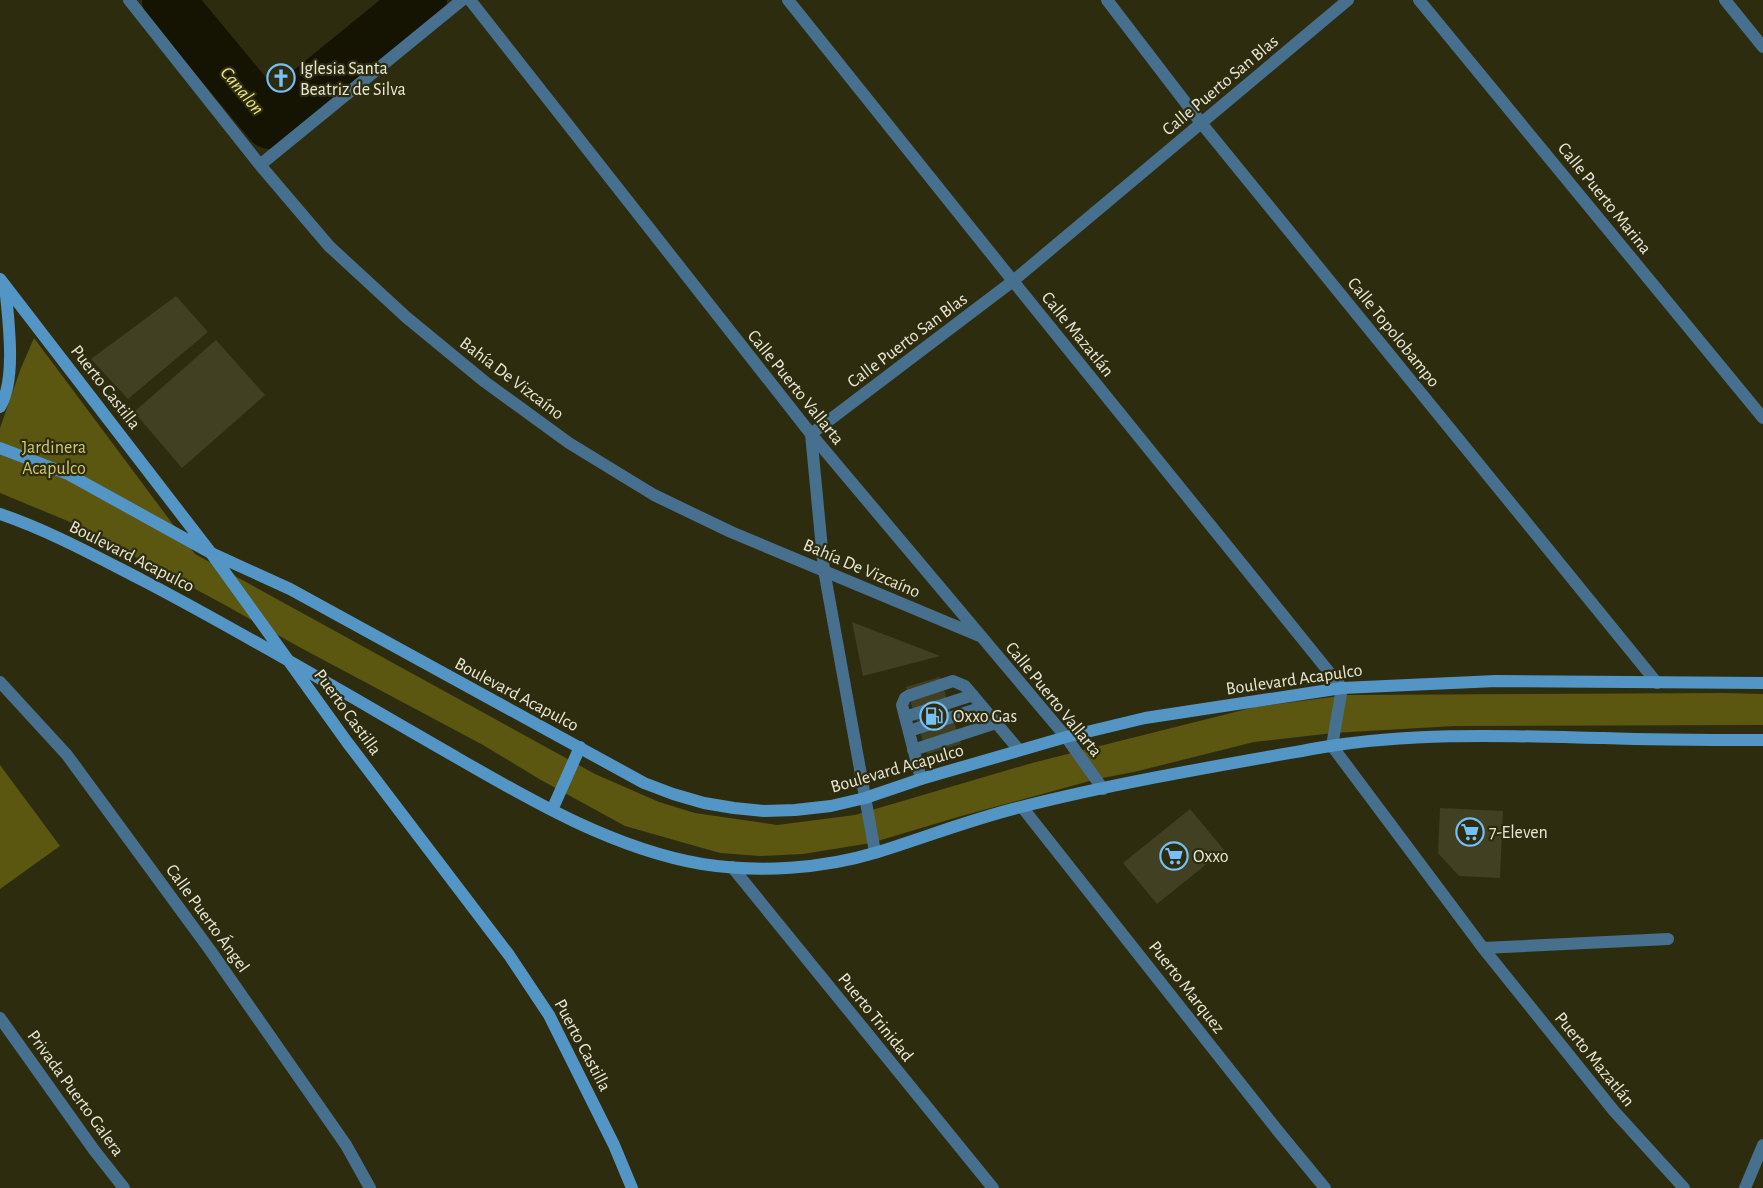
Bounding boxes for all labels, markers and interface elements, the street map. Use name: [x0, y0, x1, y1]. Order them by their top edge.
street label: Calle Puerto San Blas: [1159, 32, 1282, 139]
place label: Iglesia Santa Beatriz de Silva: [300, 60, 406, 99]
water label: Canalon: [217, 63, 267, 119]
church icon: Iglesia Santa Beatriz de Silva: [266, 63, 296, 93]
street label: Calle Puerto Marina: [1554, 140, 1654, 258]
street label: Calle Topolobampo: [1344, 274, 1443, 391]
street label: Calle Mazatlán: [1038, 289, 1117, 381]
street label: Calle Puerto San Blas: [844, 290, 971, 392]
street label: Calle Puerto Vallarta: [744, 327, 847, 448]
street label: Bahía De Vizcaíno: [456, 334, 567, 424]
street label: Puerto Castilla: [67, 342, 143, 433]
park label: Jardinera Acapulco: [22, 439, 86, 478]
street label: Boulevard Acapulco: [66, 518, 197, 596]
street label: Bahía De Vizcaíno: [801, 536, 923, 602]
street label: Calle Puerto Vallarta: [1002, 639, 1105, 760]
street label: Boulevard Acapulco: [452, 655, 582, 735]
street label: Boulevard Acapulco: [1225, 661, 1364, 698]
street label: Puerto Castilla: [310, 666, 384, 759]
fuel station icon: Oxxo Gas: [919, 701, 949, 731]
place label: Oxxo Gas: [953, 708, 1017, 726]
street label: Boulevard Acapulco: [829, 741, 966, 797]
supermarket icon: 7-Eleven: [1455, 817, 1485, 847]
place label: 7-Eleven: [1489, 824, 1548, 842]
supermarket icon: Oxxo: [1159, 841, 1189, 871]
place label: Oxxo: [1193, 848, 1229, 866]
street label: Calle Puerto Ángel: [162, 860, 255, 976]
street label: Puerto Marquez: [1145, 938, 1228, 1037]
street label: Puerto Trinidad: [834, 970, 916, 1065]
street label: Puerto Castilla: [550, 997, 614, 1094]
street label: Puerto Mazatlán: [1551, 1009, 1638, 1110]
street label: Privada Puerto Galera: [24, 1027, 127, 1160]

